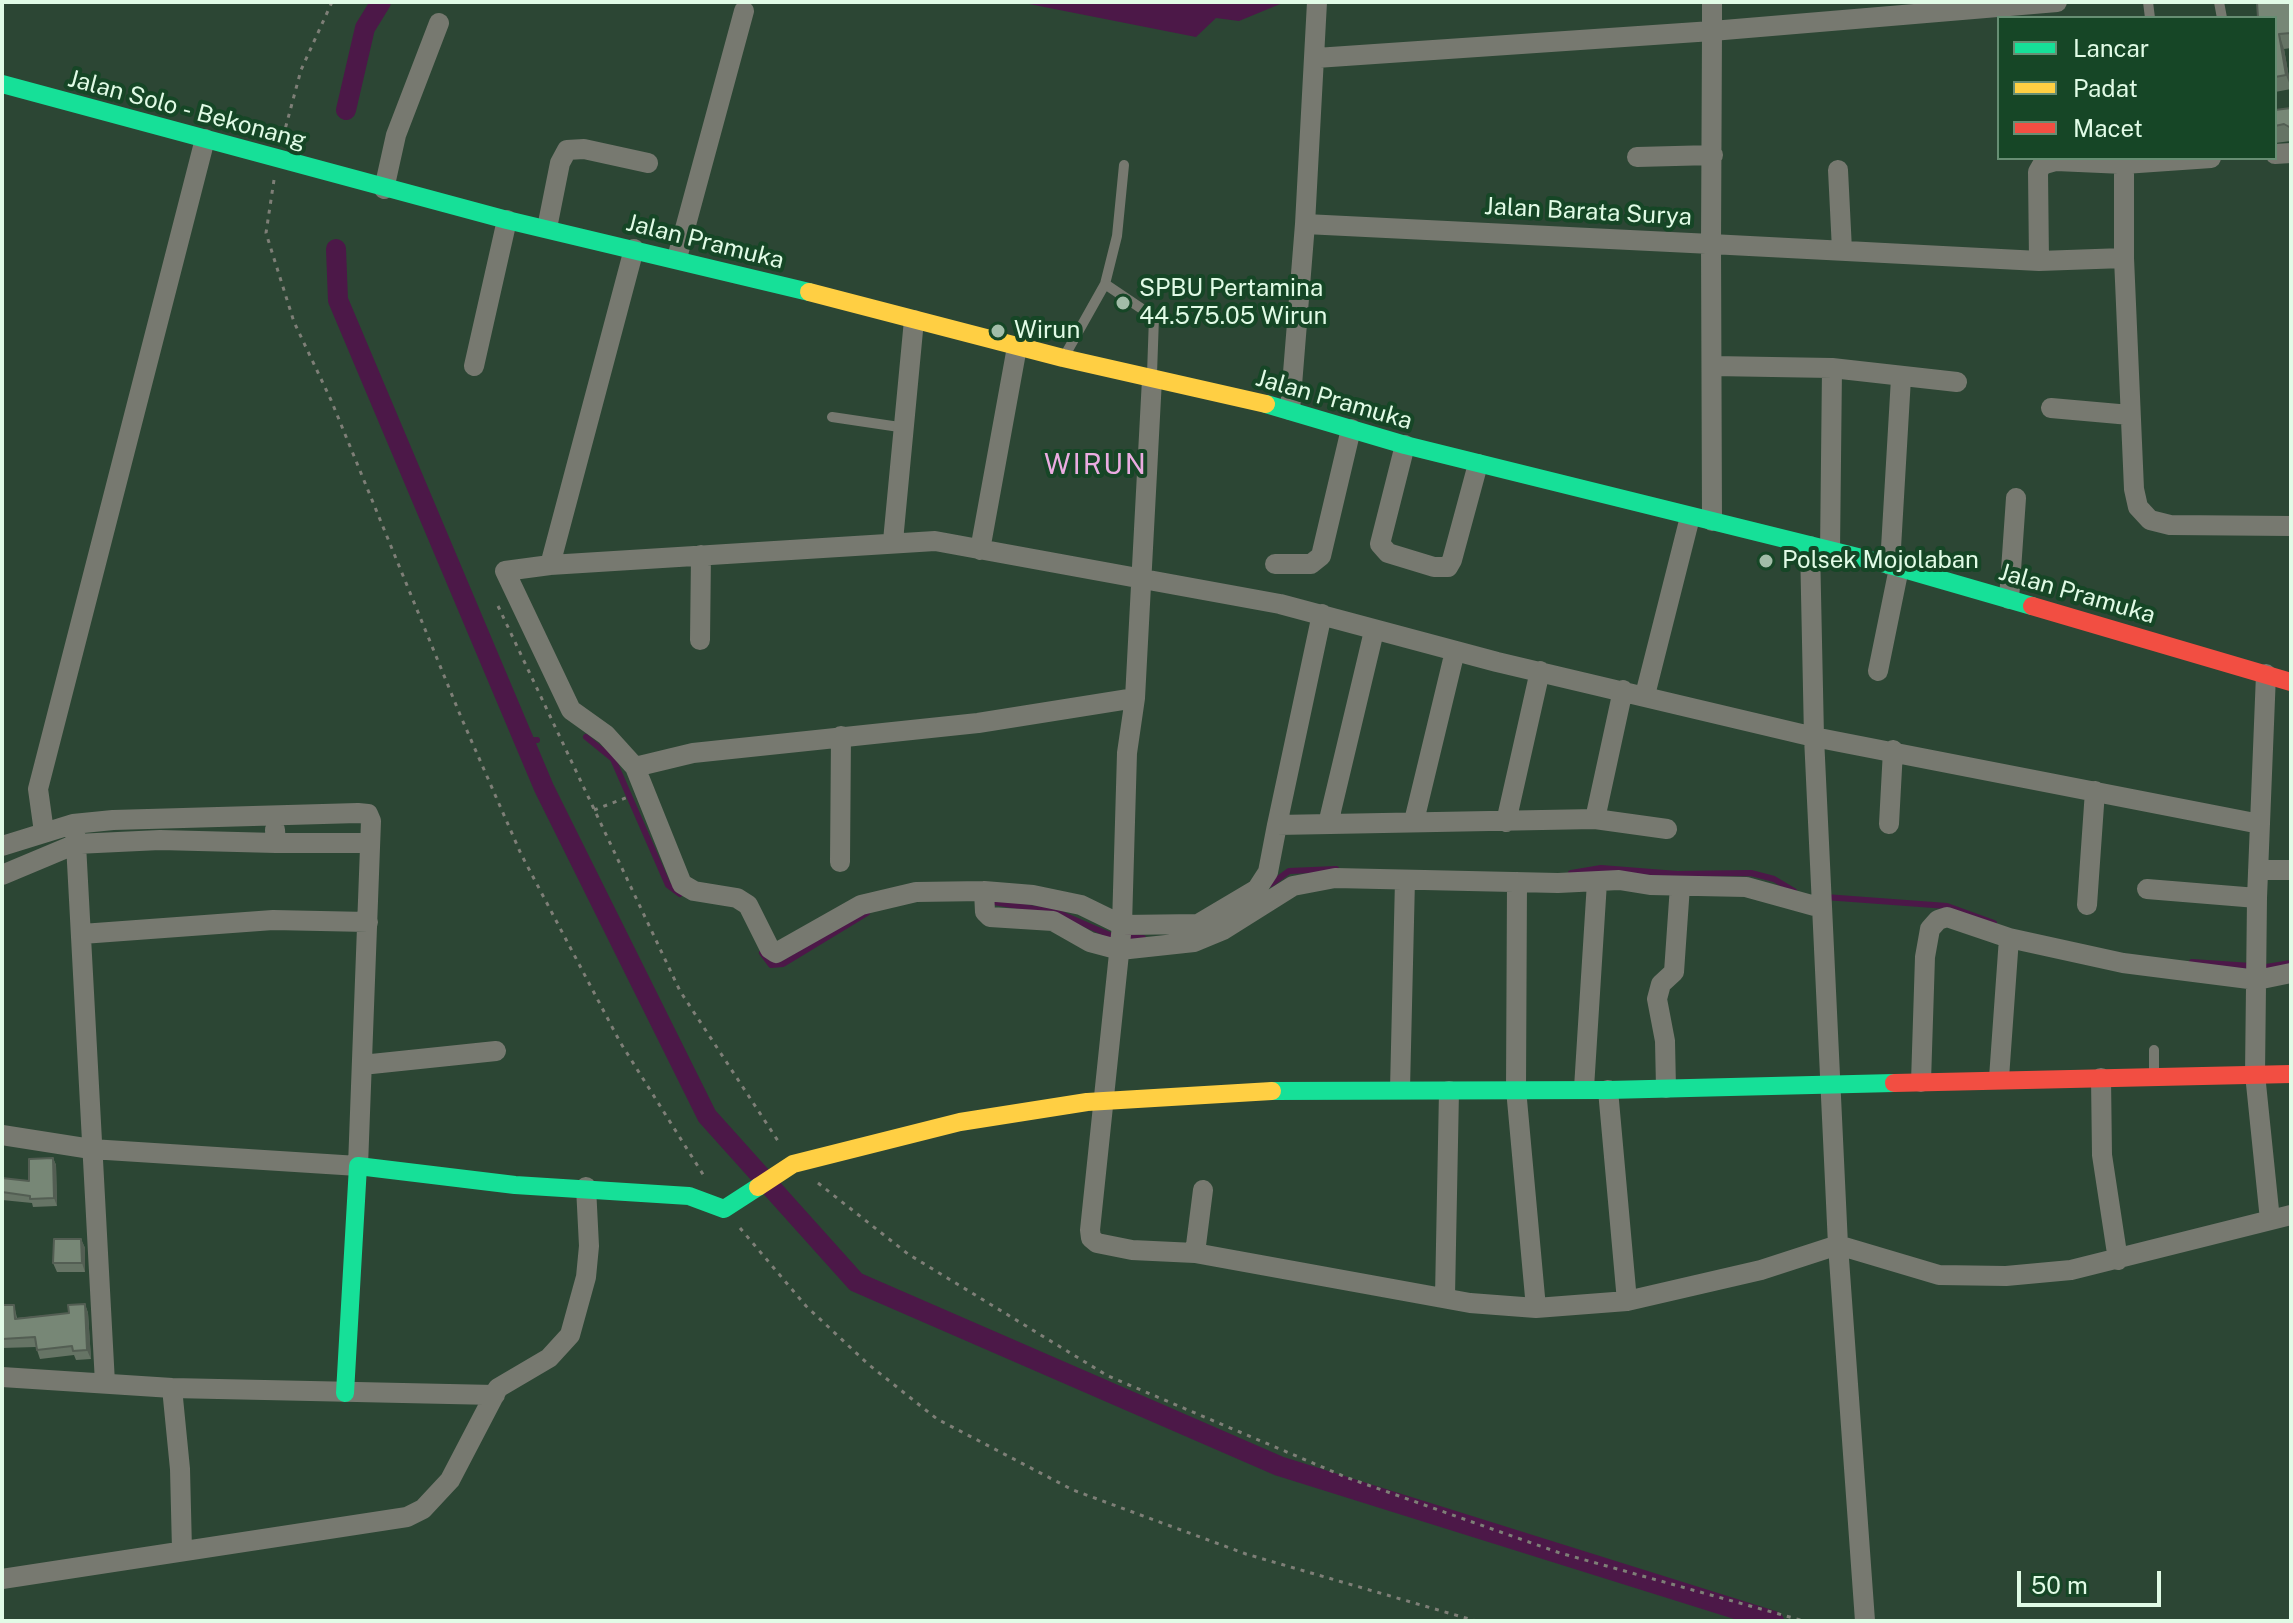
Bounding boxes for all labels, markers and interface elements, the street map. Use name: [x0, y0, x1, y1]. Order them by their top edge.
legend: [1997, 16, 2277, 160]
text: Lancar: [2073, 34, 2149, 62]
street label: Jalan Solo - Bekonang: [65, 64, 309, 156]
text: Padat: [2073, 74, 2138, 102]
text: Macet: [2073, 114, 2143, 142]
street label: Jalan Barata Surya: [1483, 192, 1693, 232]
street label: Jalan Pramuka: [623, 208, 787, 276]
place label: SPBU Pertamina 44.575.05 Wirun: [1139, 275, 1327, 331]
marker: SPBU Pertamina 44.575.05 Wirun: [1114, 294, 1132, 312]
place label: Wirun: [1014, 317, 1080, 345]
marker: Wirun: [989, 322, 1007, 340]
street label: Jalan Pramuka: [1252, 364, 1416, 436]
district label: WIRUN: [1044, 448, 1148, 482]
place label: Polsek Mojolaban: [1782, 547, 1979, 575]
marker: Polsek Mojolaban: [1757, 552, 1775, 570]
street label: Jalan Pramuka: [1995, 558, 2159, 630]
scale bar: [2021, 1555, 2165, 1605]
text: 50 m: [2031, 1571, 2088, 1599]

